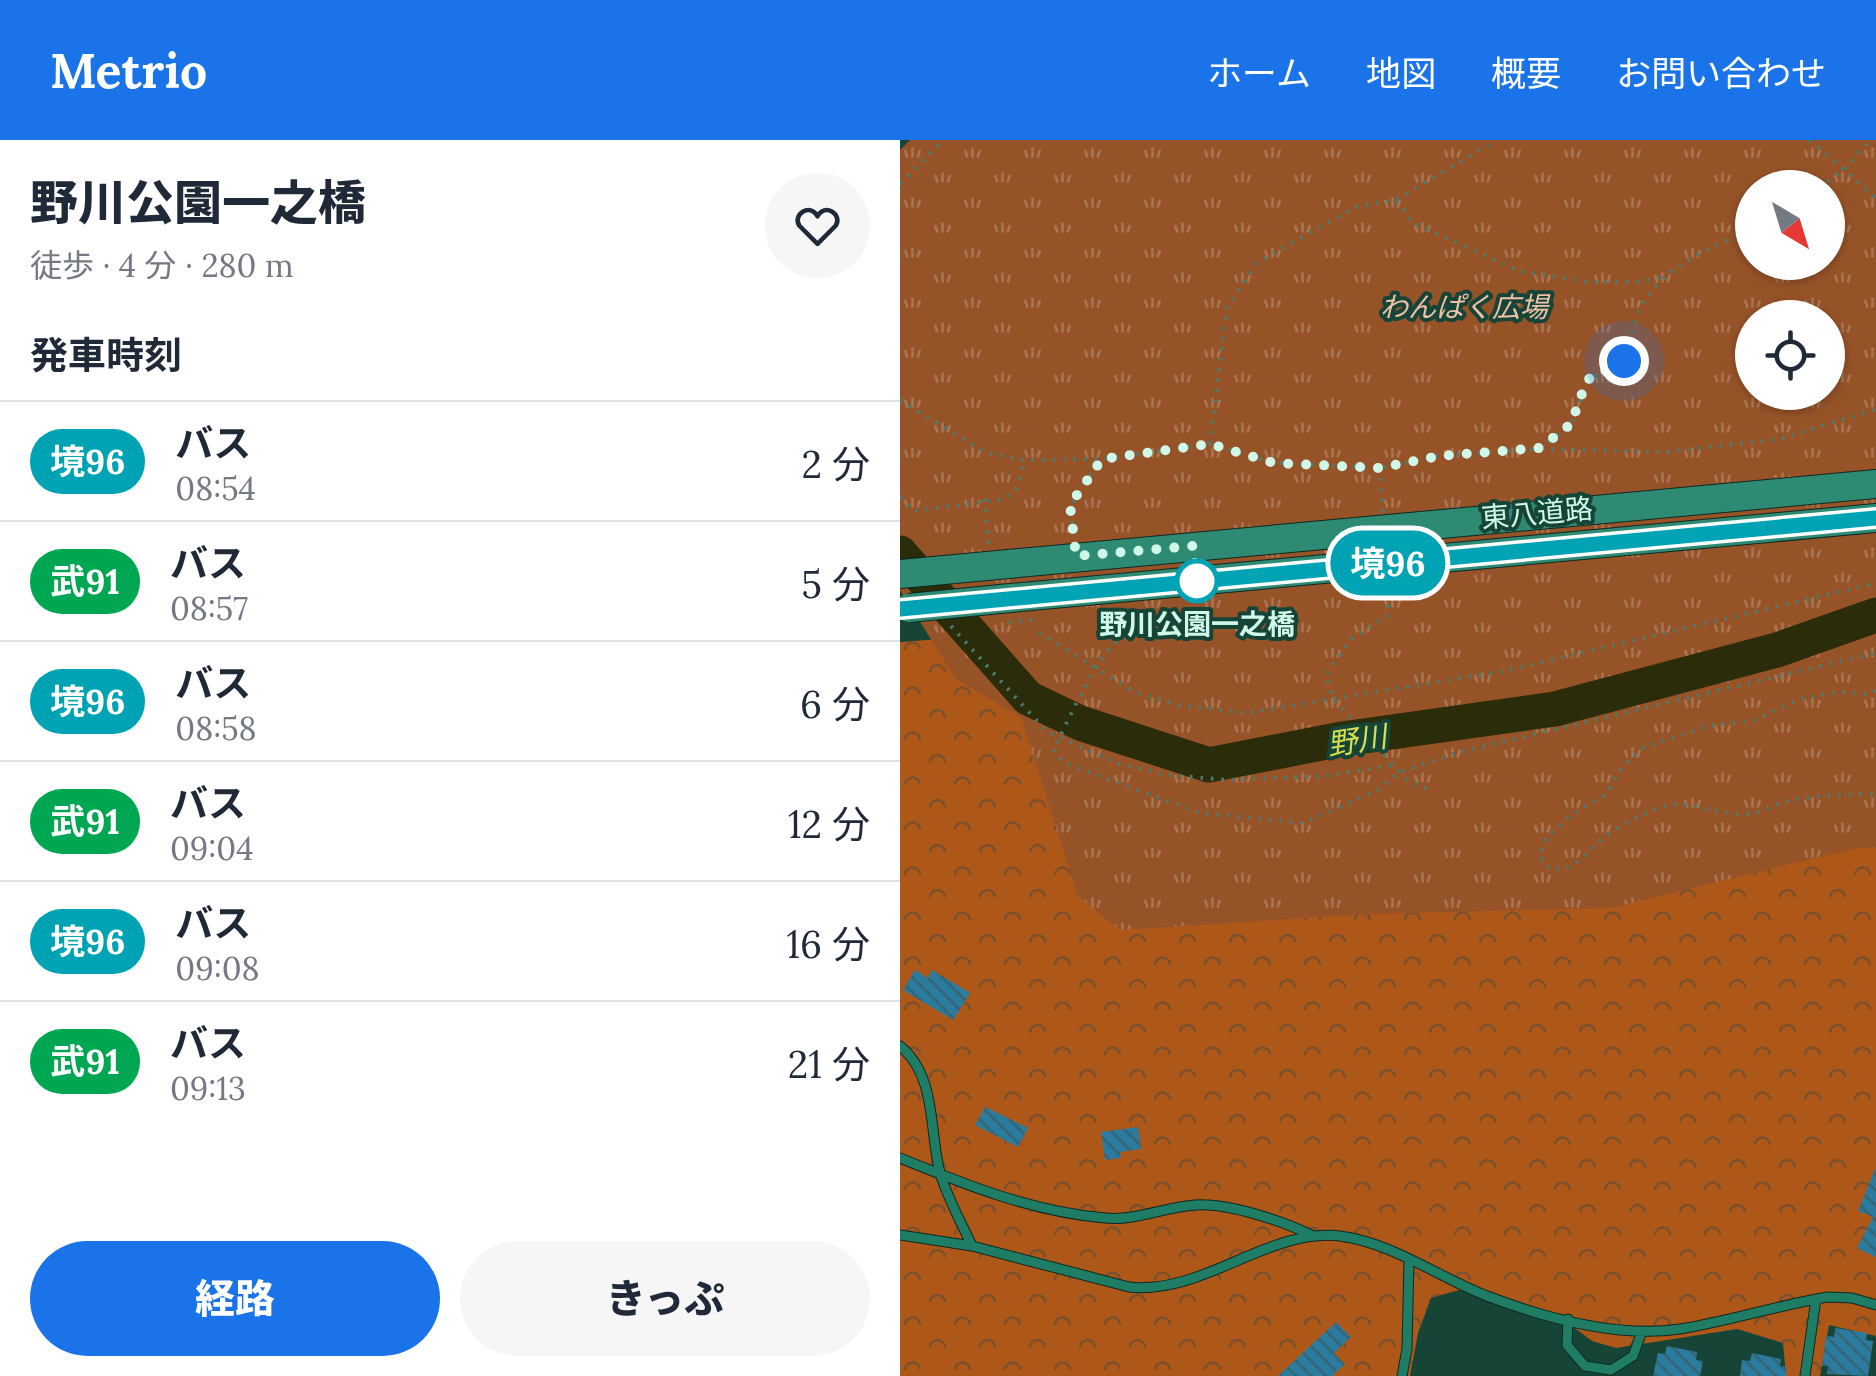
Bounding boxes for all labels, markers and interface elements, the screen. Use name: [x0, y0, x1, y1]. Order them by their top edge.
text: Metrio: [50, 40, 207, 101]
text: ホーム: [1207, 51, 1311, 96]
text: 地図: [1366, 51, 1436, 96]
text: 概要: [1491, 51, 1561, 96]
text: お問い合わせ: [1616, 51, 1826, 96]
north arrow: [1735, 170, 1845, 280]
map controls: [1735, 170, 1845, 410]
text: 野川公園一之橋: [30, 172, 366, 233]
button: heart: [765, 173, 870, 278]
text: 徒歩 · 4 分 · 280 m: [30, 245, 294, 286]
park label: わんぱく広場: [1380, 289, 1551, 325]
button: locate: [1735, 300, 1845, 410]
text: 発車時刻: [30, 331, 182, 379]
your location: [1599, 336, 1649, 386]
text: バス: [175, 419, 251, 467]
text: 境96: [50, 439, 125, 484]
text: 2 分: [802, 440, 870, 488]
text: 08:54: [175, 468, 256, 509]
street label: 東八道路: [1480, 490, 1594, 536]
line badge: 境96: [1330, 530, 1446, 596]
text: バス: [170, 539, 246, 587]
text: 境96: [1350, 541, 1426, 586]
text: 武91: [50, 559, 120, 604]
text: 5 分: [801, 560, 870, 608]
marker: 野川公園一之橋: [1176, 560, 1218, 602]
text: 08:57: [170, 588, 248, 629]
place label: 野川公園一之橋: [1099, 606, 1295, 642]
text: バス: [175, 659, 251, 707]
text: 境96: [50, 679, 125, 724]
text: 6 分: [800, 680, 870, 728]
text: 08:58: [175, 708, 257, 749]
water label: 野川: [1324, 716, 1392, 763]
text: バス: [170, 779, 246, 827]
text: 武91: [50, 799, 120, 844]
text: 12 分: [788, 800, 870, 848]
text: 09:04: [170, 828, 254, 869]
text: バス: [175, 899, 251, 947]
text: 境96: [50, 919, 125, 964]
text: 16 分: [786, 920, 870, 968]
text: 09:08: [175, 948, 260, 989]
text: バス: [170, 1019, 246, 1067]
text: 武91: [50, 1039, 120, 1084]
text: 21 分: [788, 1040, 870, 1088]
text: 09:13: [170, 1068, 246, 1109]
button: 経路: [30, 1241, 440, 1356]
button: きっぷ: [460, 1241, 870, 1356]

